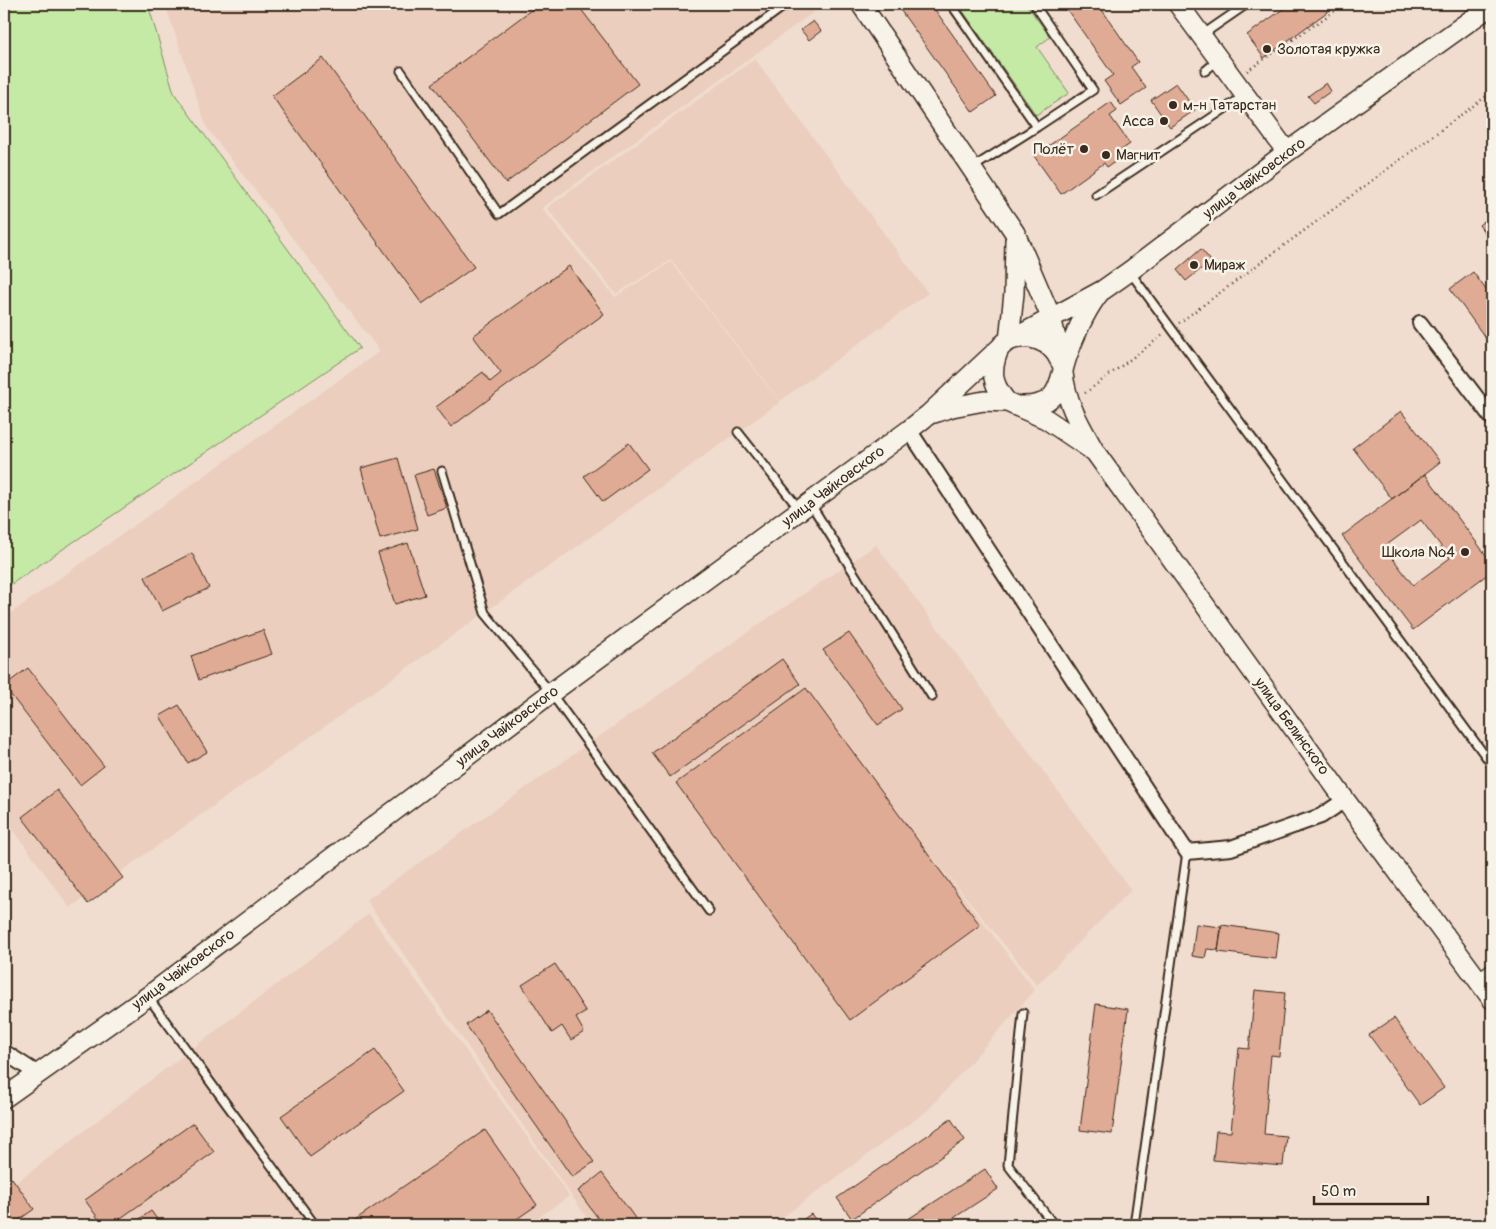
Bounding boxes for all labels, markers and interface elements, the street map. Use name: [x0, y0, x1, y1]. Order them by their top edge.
place label: Золотая кружка: [1277, 40, 1380, 59]
marker: Золотая кружка: [1261, 43, 1273, 55]
place label: м-н Татарстан: [1183, 96, 1276, 115]
marker: м-н Татарстан: [1167, 99, 1179, 111]
place label: Acca: [1122, 112, 1154, 131]
marker: Acca: [1158, 115, 1170, 127]
street label: улица Чайковского: [1198, 134, 1309, 224]
place label: Полёт: [1033, 140, 1074, 159]
marker: Полёт: [1078, 143, 1090, 155]
place label: Магнит: [1116, 146, 1161, 165]
marker: Магнит: [1100, 149, 1112, 161]
place label: Мираж: [1204, 256, 1246, 275]
marker: Мираж: [1188, 259, 1200, 271]
street label: улица Чайковского: [777, 442, 888, 532]
place label: Школа №4: [1382, 543, 1455, 562]
marker: Школа №4: [1459, 546, 1471, 558]
street label: улица Белинского: [1249, 673, 1333, 779]
street label: улица Чайковского: [451, 682, 562, 772]
street label: улица Чайковского: [127, 925, 238, 1015]
scale bar: [1314, 1174, 1427, 1206]
text: 50 m: [1321, 1182, 1356, 1201]

